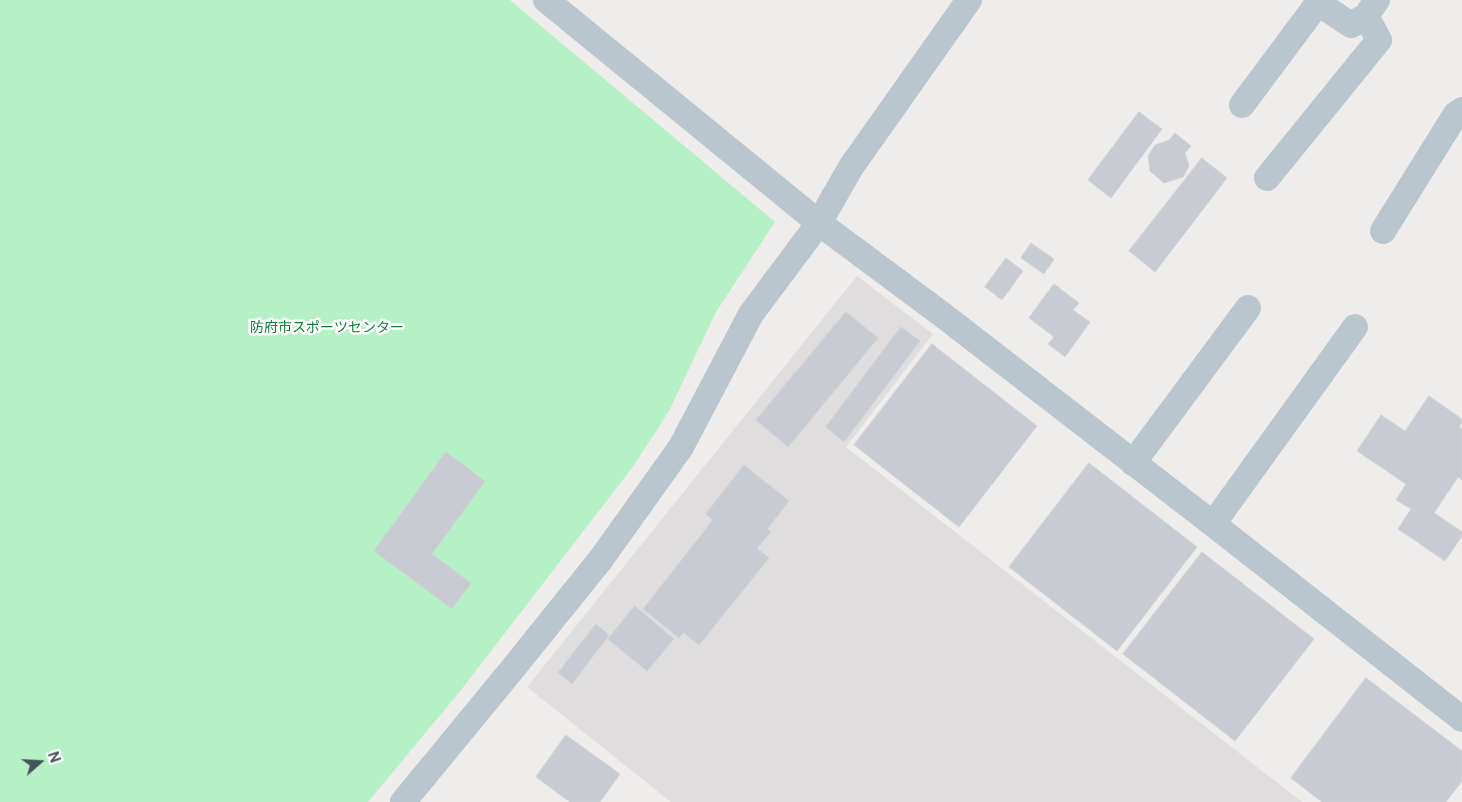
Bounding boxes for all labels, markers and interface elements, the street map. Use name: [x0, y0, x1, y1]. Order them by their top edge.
park label: 防府市スポーツセンター: [250, 320, 404, 336]
north arrow: [15, 737, 65, 787]
text: N: [45, 749, 64, 765]

